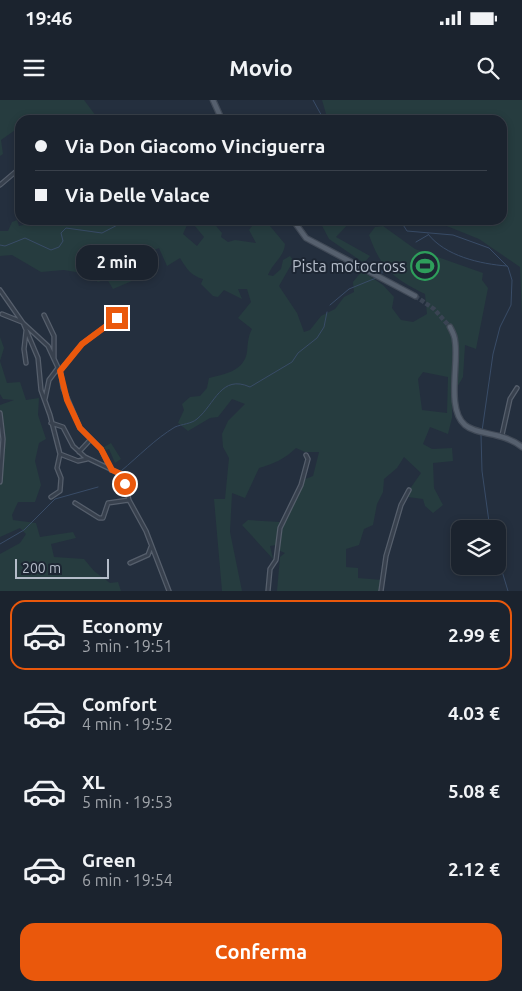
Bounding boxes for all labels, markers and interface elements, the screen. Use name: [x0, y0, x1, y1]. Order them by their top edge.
text: 19:46: [25, 7, 73, 29]
icon: menu: [20, 54, 48, 82]
icon: search: [474, 54, 502, 82]
text: Movio: [229, 55, 293, 80]
text: Via Don Giacomo Vinciguerra: [65, 135, 325, 157]
text: Via Delle Valace: [65, 184, 210, 206]
callout: 2 min: [76, 246, 158, 280]
sports icon: Pista motocross: [410, 251, 440, 281]
text: 2 min: [97, 253, 137, 271]
place label: Pista motocross: [292, 257, 406, 275]
route end: [106, 307, 128, 329]
route start: [114, 473, 136, 495]
map controls: [451, 520, 506, 575]
button: layers: [451, 520, 506, 575]
scale bar: [15, 556, 109, 579]
text: 200 m: [22, 560, 61, 576]
icon: car: [22, 613, 67, 658]
text: Economy: [82, 615, 163, 637]
text: 2.99 €: [448, 624, 500, 646]
text: 3 min · 19:51: [82, 637, 173, 655]
icon: car: [22, 691, 67, 736]
text: Comfort: [82, 693, 157, 715]
text: 4.03 €: [448, 702, 500, 724]
text: 4 min · 19:52: [82, 715, 173, 733]
icon: car: [22, 769, 67, 814]
text: XL: [82, 771, 105, 793]
text: 5.08 €: [448, 780, 500, 802]
text: 5 min · 19:53: [82, 793, 173, 811]
icon: car: [22, 847, 67, 892]
text: Green: [82, 849, 136, 871]
text: 2.12 €: [448, 858, 500, 880]
text: 6 min · 19:54: [82, 871, 173, 889]
button: Conferma: [20, 923, 502, 981]

